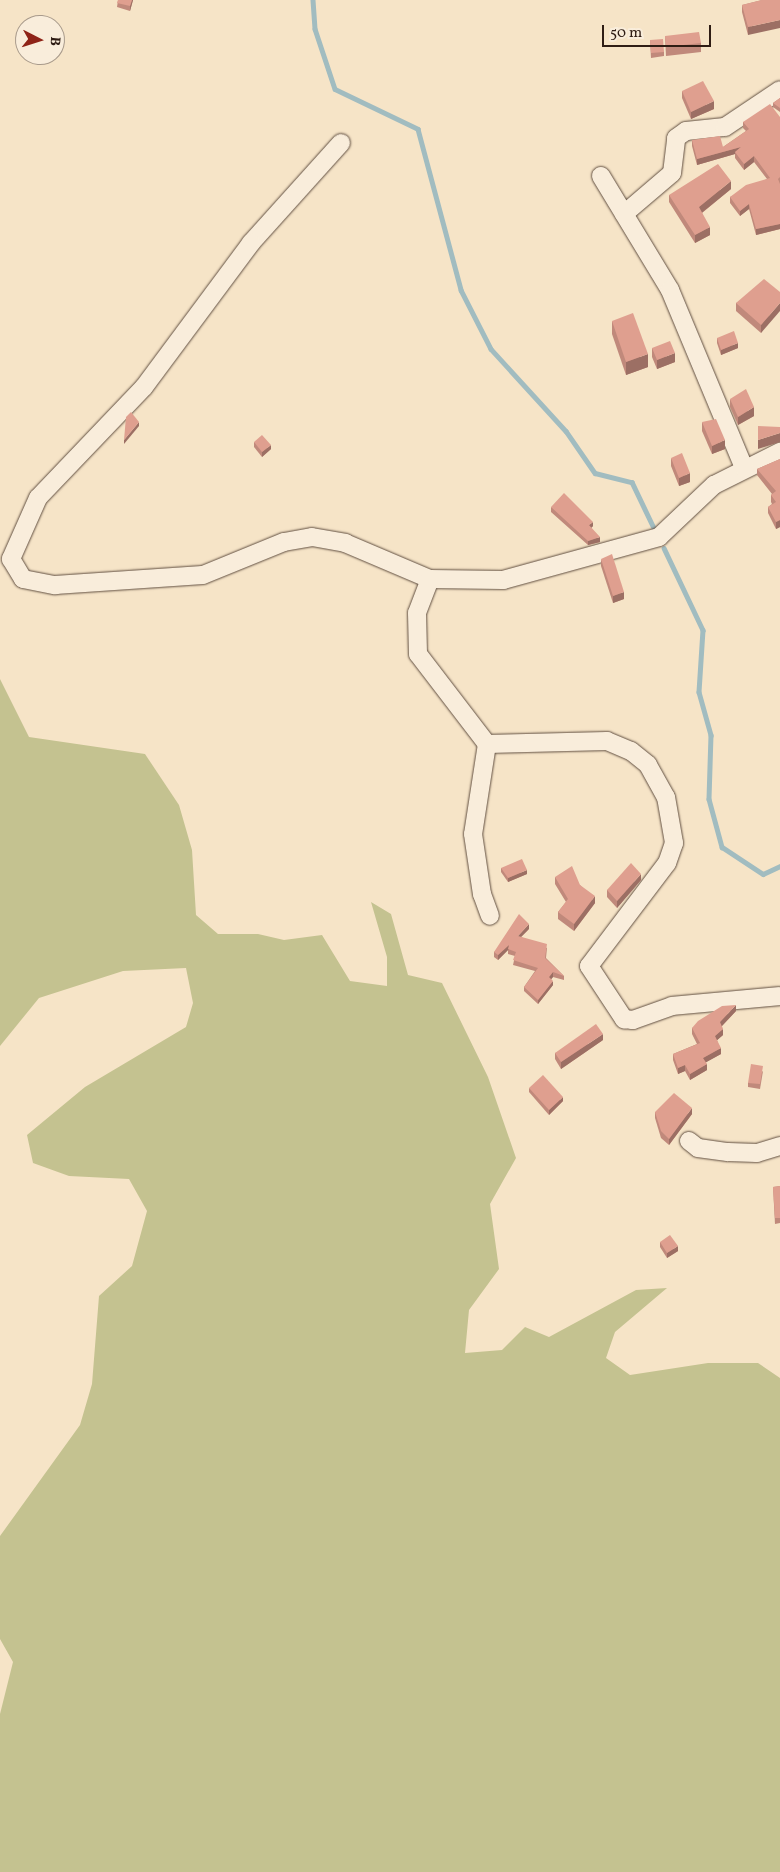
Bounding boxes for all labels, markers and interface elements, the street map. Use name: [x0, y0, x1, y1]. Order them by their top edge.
north arrow: [15, 15, 65, 65]
scale bar: [605, 15, 714, 47]
text: 50 m: [610, 23, 642, 44]
text: B: [45, 36, 64, 47]

